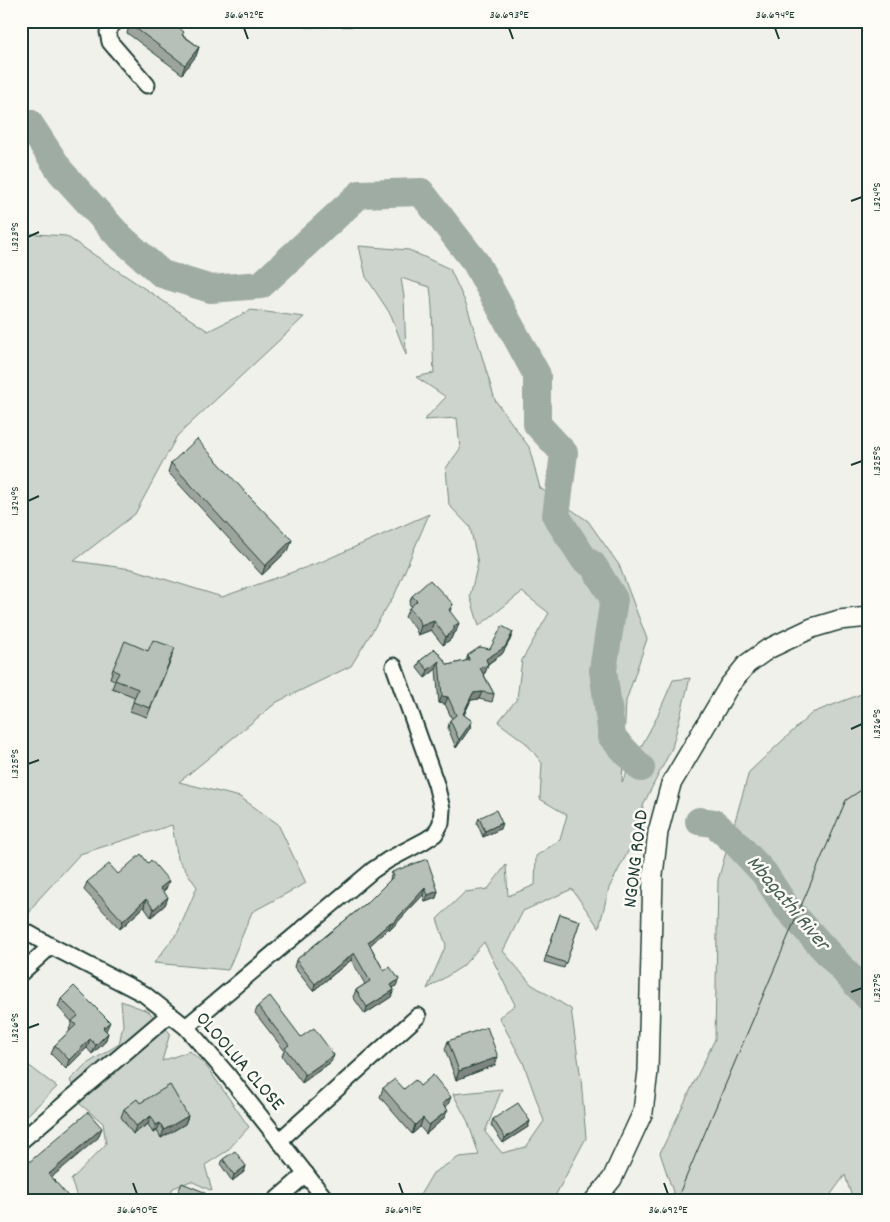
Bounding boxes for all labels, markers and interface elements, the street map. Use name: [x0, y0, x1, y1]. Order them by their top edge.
text: 36.692°E: [224, 7, 264, 24]
text: 36.693°E: [489, 7, 529, 24]
text: 36.694°E: [756, 7, 795, 24]
text: 1.324°S: [869, 182, 886, 212]
text: 1.323°S: [7, 222, 24, 252]
text: 1.325°S: [869, 446, 886, 476]
text: 1.324°S: [7, 486, 24, 516]
text: 1.326°S: [869, 709, 886, 739]
text: 1.325°S: [7, 749, 24, 779]
street label: NGONG ROAD: [617, 808, 657, 910]
water label: Mbagathi River: [738, 850, 837, 960]
text: 1.327°S: [869, 974, 886, 1002]
street label: OLOOLUA CLOSE: [188, 1006, 290, 1118]
text: 1.326°S: [7, 1013, 24, 1043]
text: 36.690°E: [117, 1202, 158, 1219]
text: 36.691°E: [385, 1202, 422, 1219]
text: 36.692°E: [648, 1202, 688, 1219]

